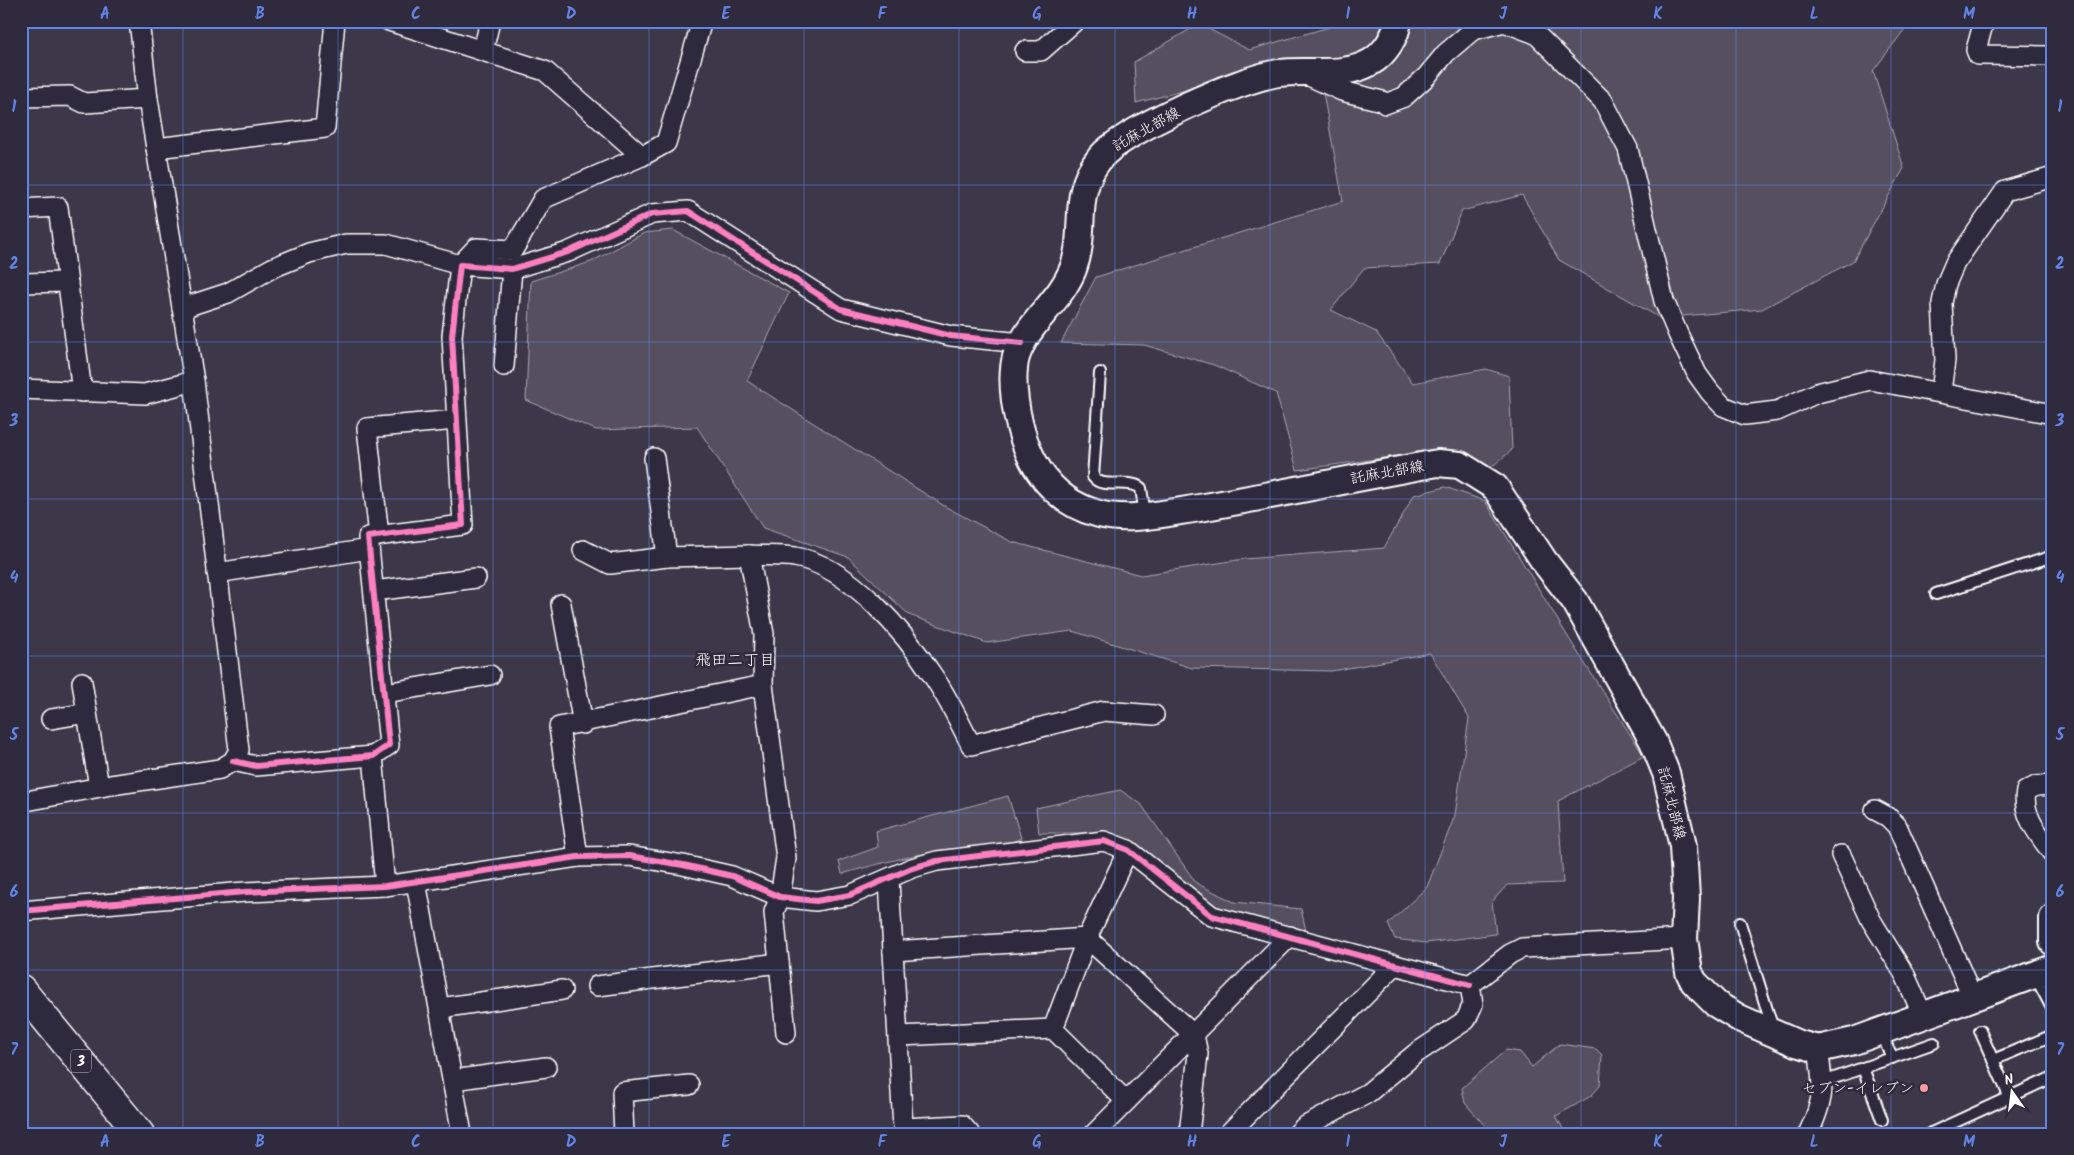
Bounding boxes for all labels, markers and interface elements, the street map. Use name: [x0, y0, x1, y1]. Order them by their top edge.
text: A: [100, 2, 110, 27]
text: B: [255, 2, 265, 27]
text: C: [411, 2, 421, 27]
text: D: [566, 2, 577, 27]
text: E: [722, 2, 732, 27]
text: F: [878, 2, 888, 27]
text: G: [1032, 2, 1042, 27]
text: H: [1187, 2, 1197, 27]
text: I: [1346, 2, 1351, 27]
text: J: [1499, 2, 1508, 27]
text: K: [1653, 2, 1663, 27]
text: L: [1810, 2, 1818, 27]
text: M: [1963, 2, 1976, 27]
text: 1: [12, 95, 17, 120]
text: 1: [2058, 95, 2063, 120]
street label: 託麻北部線: [1108, 101, 1185, 159]
text: 2: [9, 252, 19, 277]
text: 2: [2055, 252, 2065, 277]
text: 3: [9, 409, 19, 434]
text: 3: [2055, 409, 2065, 434]
street label: 託麻北部線: [1348, 455, 1426, 491]
text: 4: [10, 566, 19, 591]
text: 4: [2056, 566, 2065, 591]
district label: 飛田二丁目: [695, 648, 775, 673]
text: 5: [9, 723, 20, 748]
text: 5: [2055, 723, 2066, 748]
street label: 託麻北部線: [1650, 764, 1692, 843]
text: 6: [10, 880, 19, 905]
text: 6: [2056, 880, 2065, 905]
text: 7: [10, 1038, 18, 1063]
text: 7: [2056, 1038, 2064, 1063]
road number: 3: [71, 1050, 91, 1072]
north arrow: [1986, 1068, 2036, 1118]
text: N: [2002, 1069, 2016, 1092]
place label: セブン-イレブン: [1802, 1077, 1914, 1101]
marker: セブン-イレブン: [1918, 1082, 1930, 1094]
text: A: [100, 1130, 110, 1155]
text: B: [255, 1130, 265, 1155]
text: C: [411, 1130, 421, 1155]
text: D: [566, 1130, 577, 1155]
text: E: [722, 1130, 732, 1155]
text: F: [878, 1130, 888, 1155]
text: G: [1032, 1130, 1042, 1155]
text: H: [1187, 1130, 1197, 1155]
text: I: [1346, 1130, 1351, 1155]
text: J: [1499, 1130, 1508, 1155]
text: K: [1653, 1130, 1663, 1155]
text: L: [1810, 1130, 1818, 1155]
text: M: [1963, 1130, 1976, 1155]

